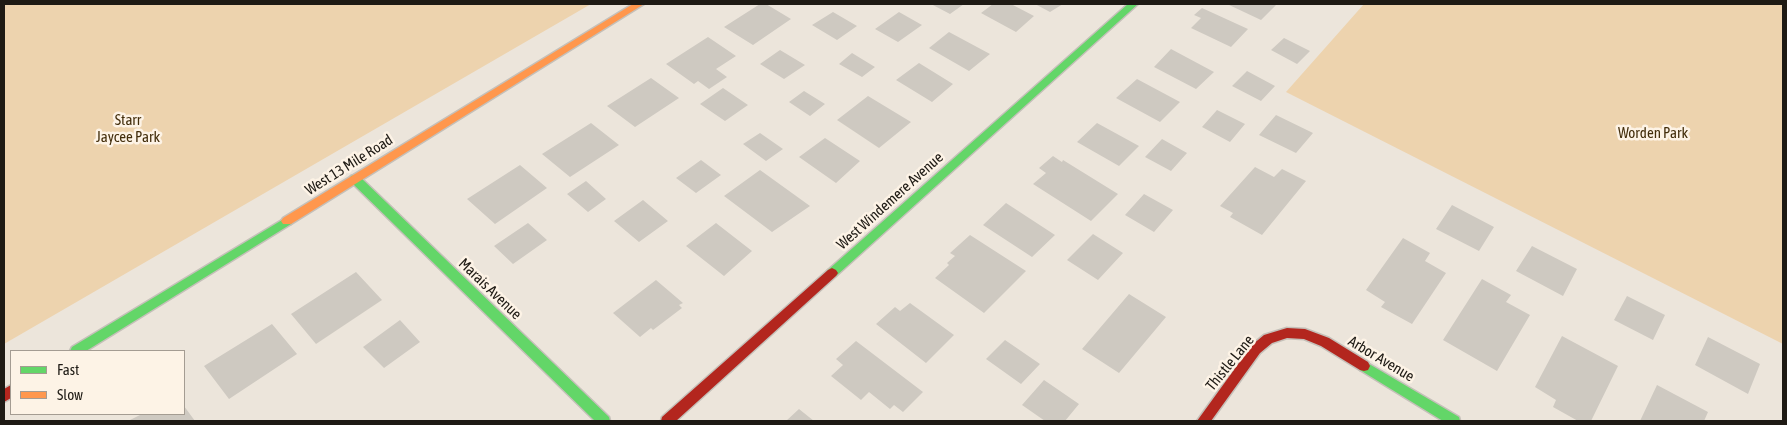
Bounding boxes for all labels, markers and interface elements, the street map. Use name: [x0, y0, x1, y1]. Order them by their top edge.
park label: Starr Jaycee Park: [96, 111, 160, 146]
park label: Worden Park: [1618, 124, 1688, 142]
street label: West 13 Mile Road: [302, 131, 396, 199]
street label: West Windemere Avenue: [833, 149, 947, 253]
street label: Marais Avenue: [455, 255, 525, 323]
street label: Thistle Lane: [1202, 332, 1258, 394]
street label: Arbor Avenue: [1345, 332, 1417, 386]
legend: [10, 350, 185, 415]
text: Fast: [57, 361, 79, 378]
text: Slow: [57, 386, 83, 403]

